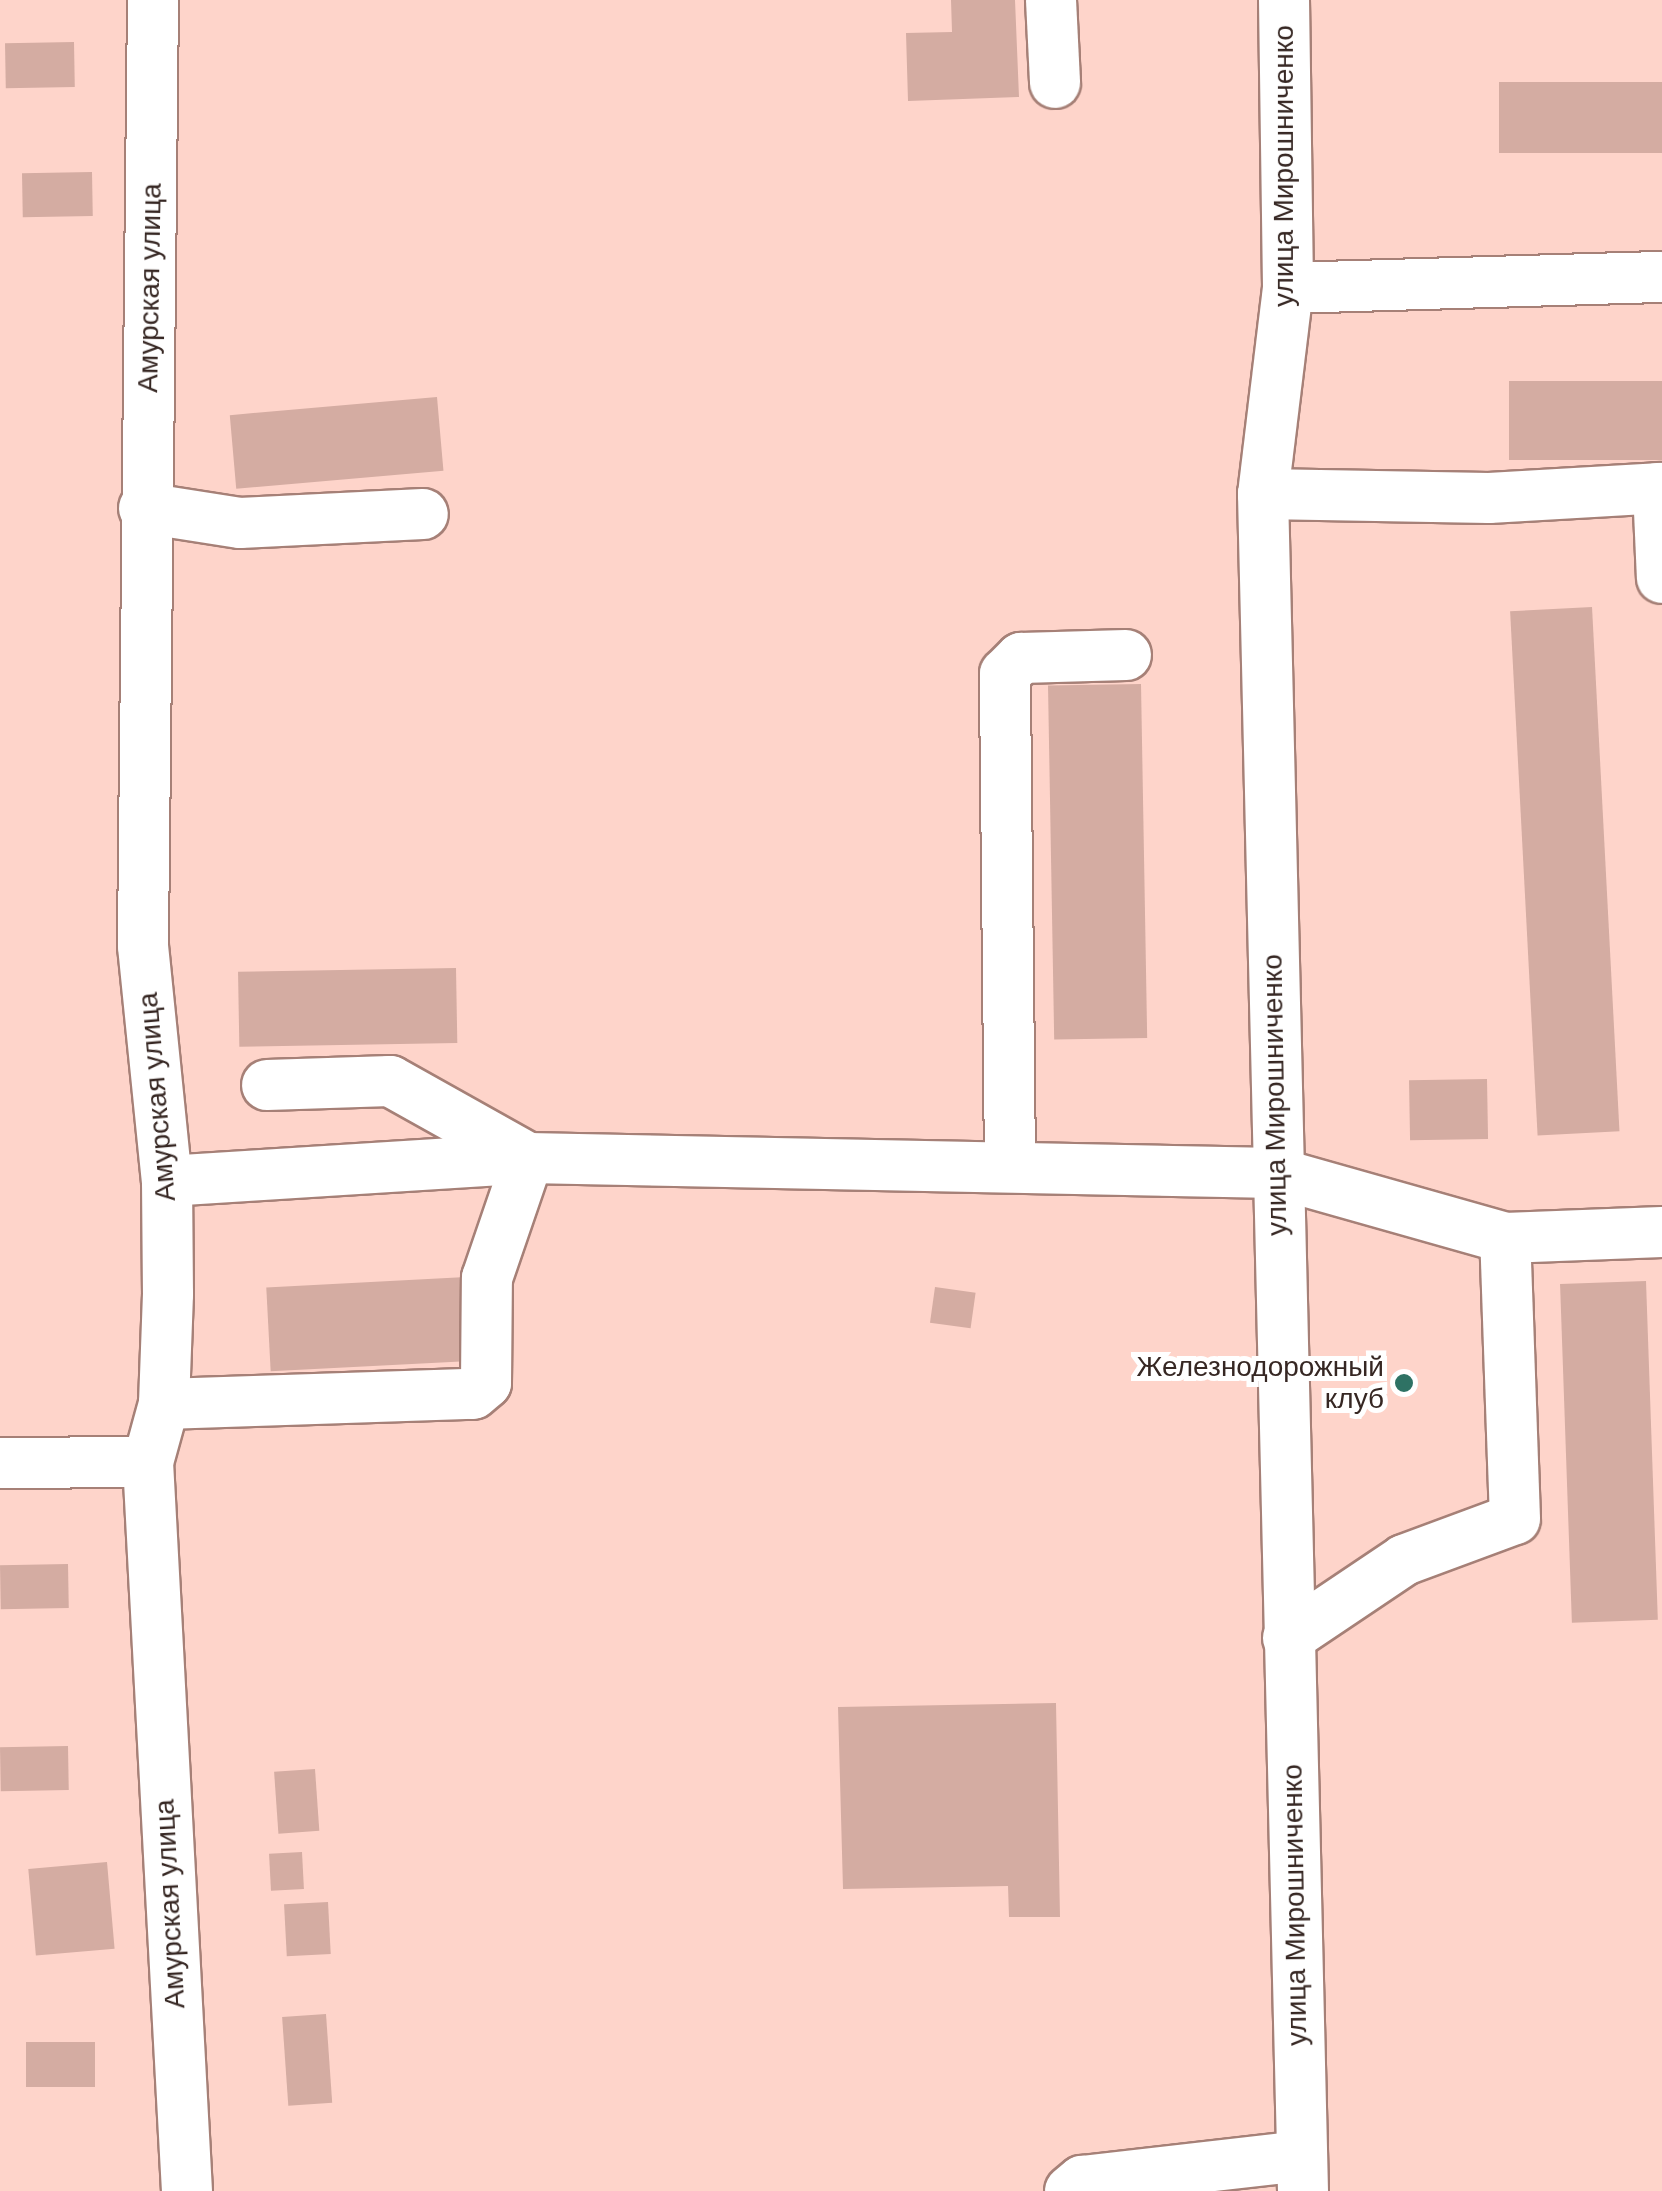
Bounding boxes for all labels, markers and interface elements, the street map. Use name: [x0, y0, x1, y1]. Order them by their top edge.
street label: улица Мирошниченко: [1267, 25, 1301, 307]
street label: Амурская улица: [131, 183, 169, 393]
street label: улица Мирошниченко: [1256, 954, 1294, 1236]
street label: Амурская улица: [131, 991, 183, 1203]
place label: Железнодорожный клуб: [1137, 1350, 1384, 1416]
marker: Железнодорожный клуб: [1393, 1372, 1415, 1394]
street label: улица Мирошниченко: [1276, 1764, 1314, 2046]
street label: Амурская улица: [148, 1799, 192, 2009]

